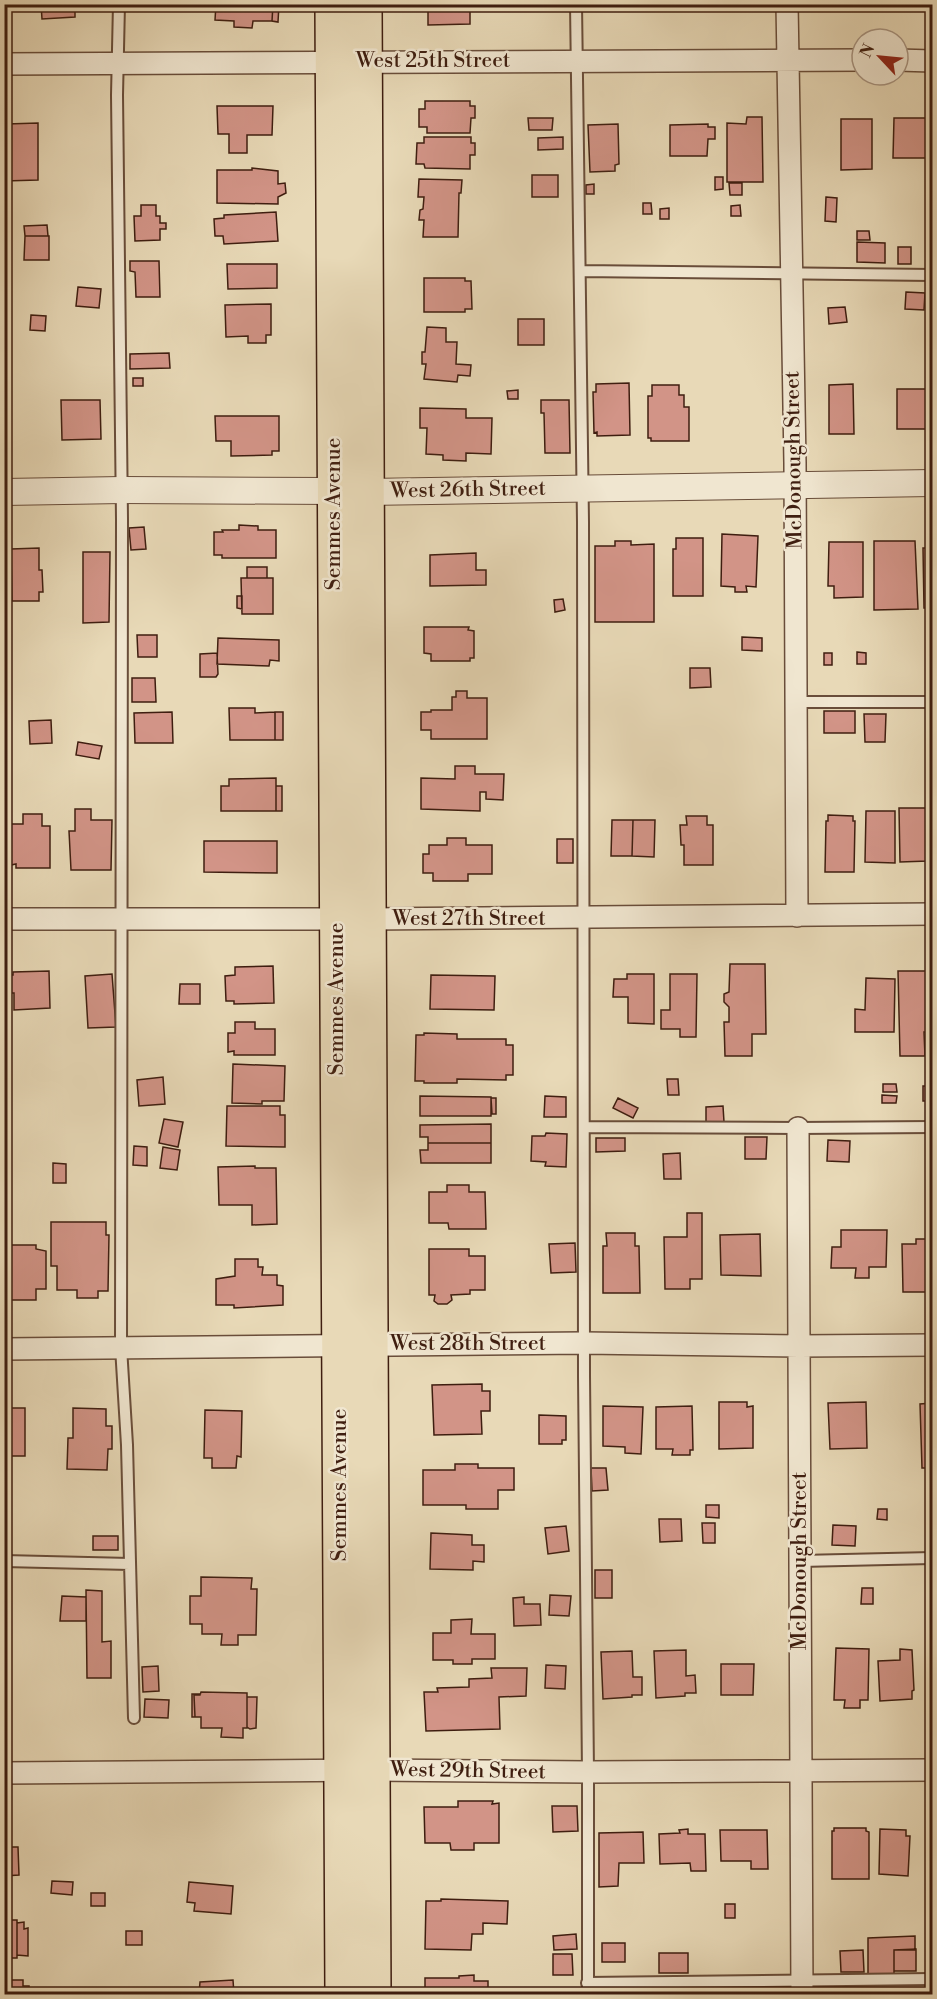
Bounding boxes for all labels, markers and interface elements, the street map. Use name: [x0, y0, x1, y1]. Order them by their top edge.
north arrow: [850, 27, 910, 87]
text: N: [856, 40, 879, 61]
street label: West 25th Street: [355, 48, 511, 74]
street label: McDonough Street: [779, 370, 809, 549]
street label: Semmes Avenue: [321, 438, 347, 590]
street label: West 26th Street: [389, 476, 547, 504]
street label: West 27th Street: [391, 906, 546, 932]
street label: Semmes Avenue: [324, 923, 350, 1075]
street label: West 28th Street: [389, 1331, 546, 1357]
street label: Semmes Avenue: [327, 1409, 353, 1561]
street label: McDonough Street: [787, 1471, 813, 1650]
street label: West 29th Street: [389, 1757, 547, 1785]

